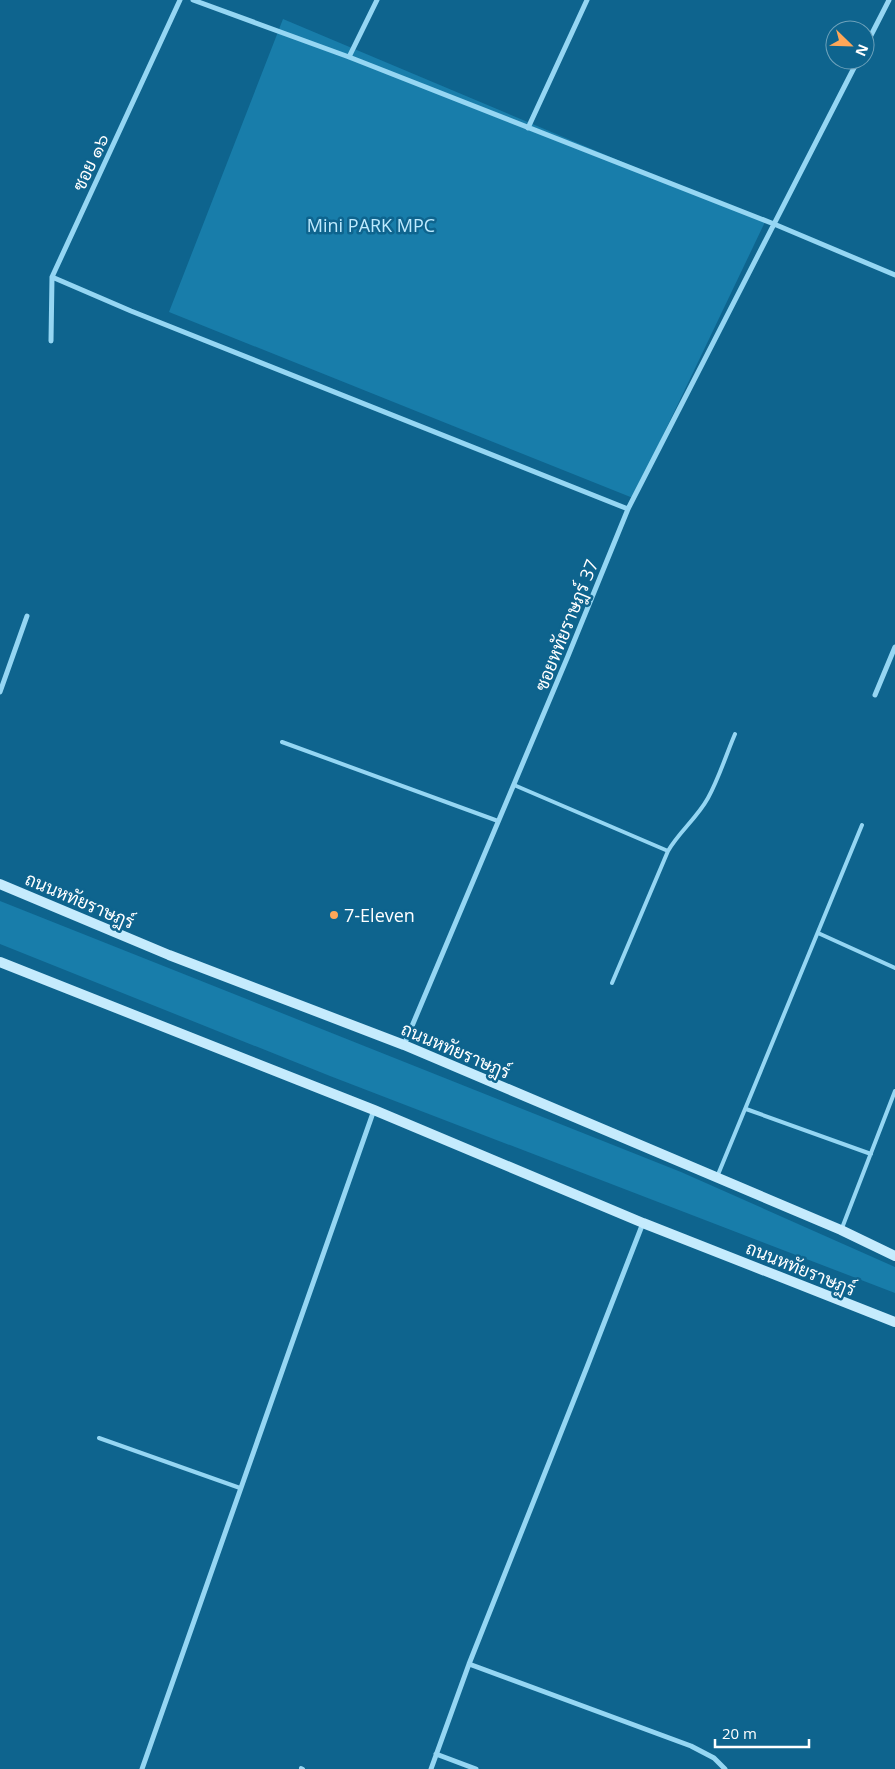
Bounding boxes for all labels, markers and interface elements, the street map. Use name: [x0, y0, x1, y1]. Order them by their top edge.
north arrow: [825, 20, 875, 70]
text: N: [851, 41, 873, 59]
street label: ซอย ๑๖: [66, 129, 114, 195]
park label: Mini PARK MPC: [307, 213, 435, 237]
street label: ซอยหทัยราษฎร์ 37: [529, 556, 604, 695]
street label: ถนนหทัยราษฎร์: [21, 866, 138, 935]
place label: 7-Eleven: [344, 903, 415, 927]
marker: 7-Eleven: [328, 909, 340, 921]
street label: ถนนหทัยราษฎร์: [397, 1016, 514, 1085]
street label: ถนนหทัยราษฎร์: [742, 1235, 860, 1302]
scale bar: [715, 1716, 809, 1748]
text: 20 m: [722, 1723, 757, 1743]

